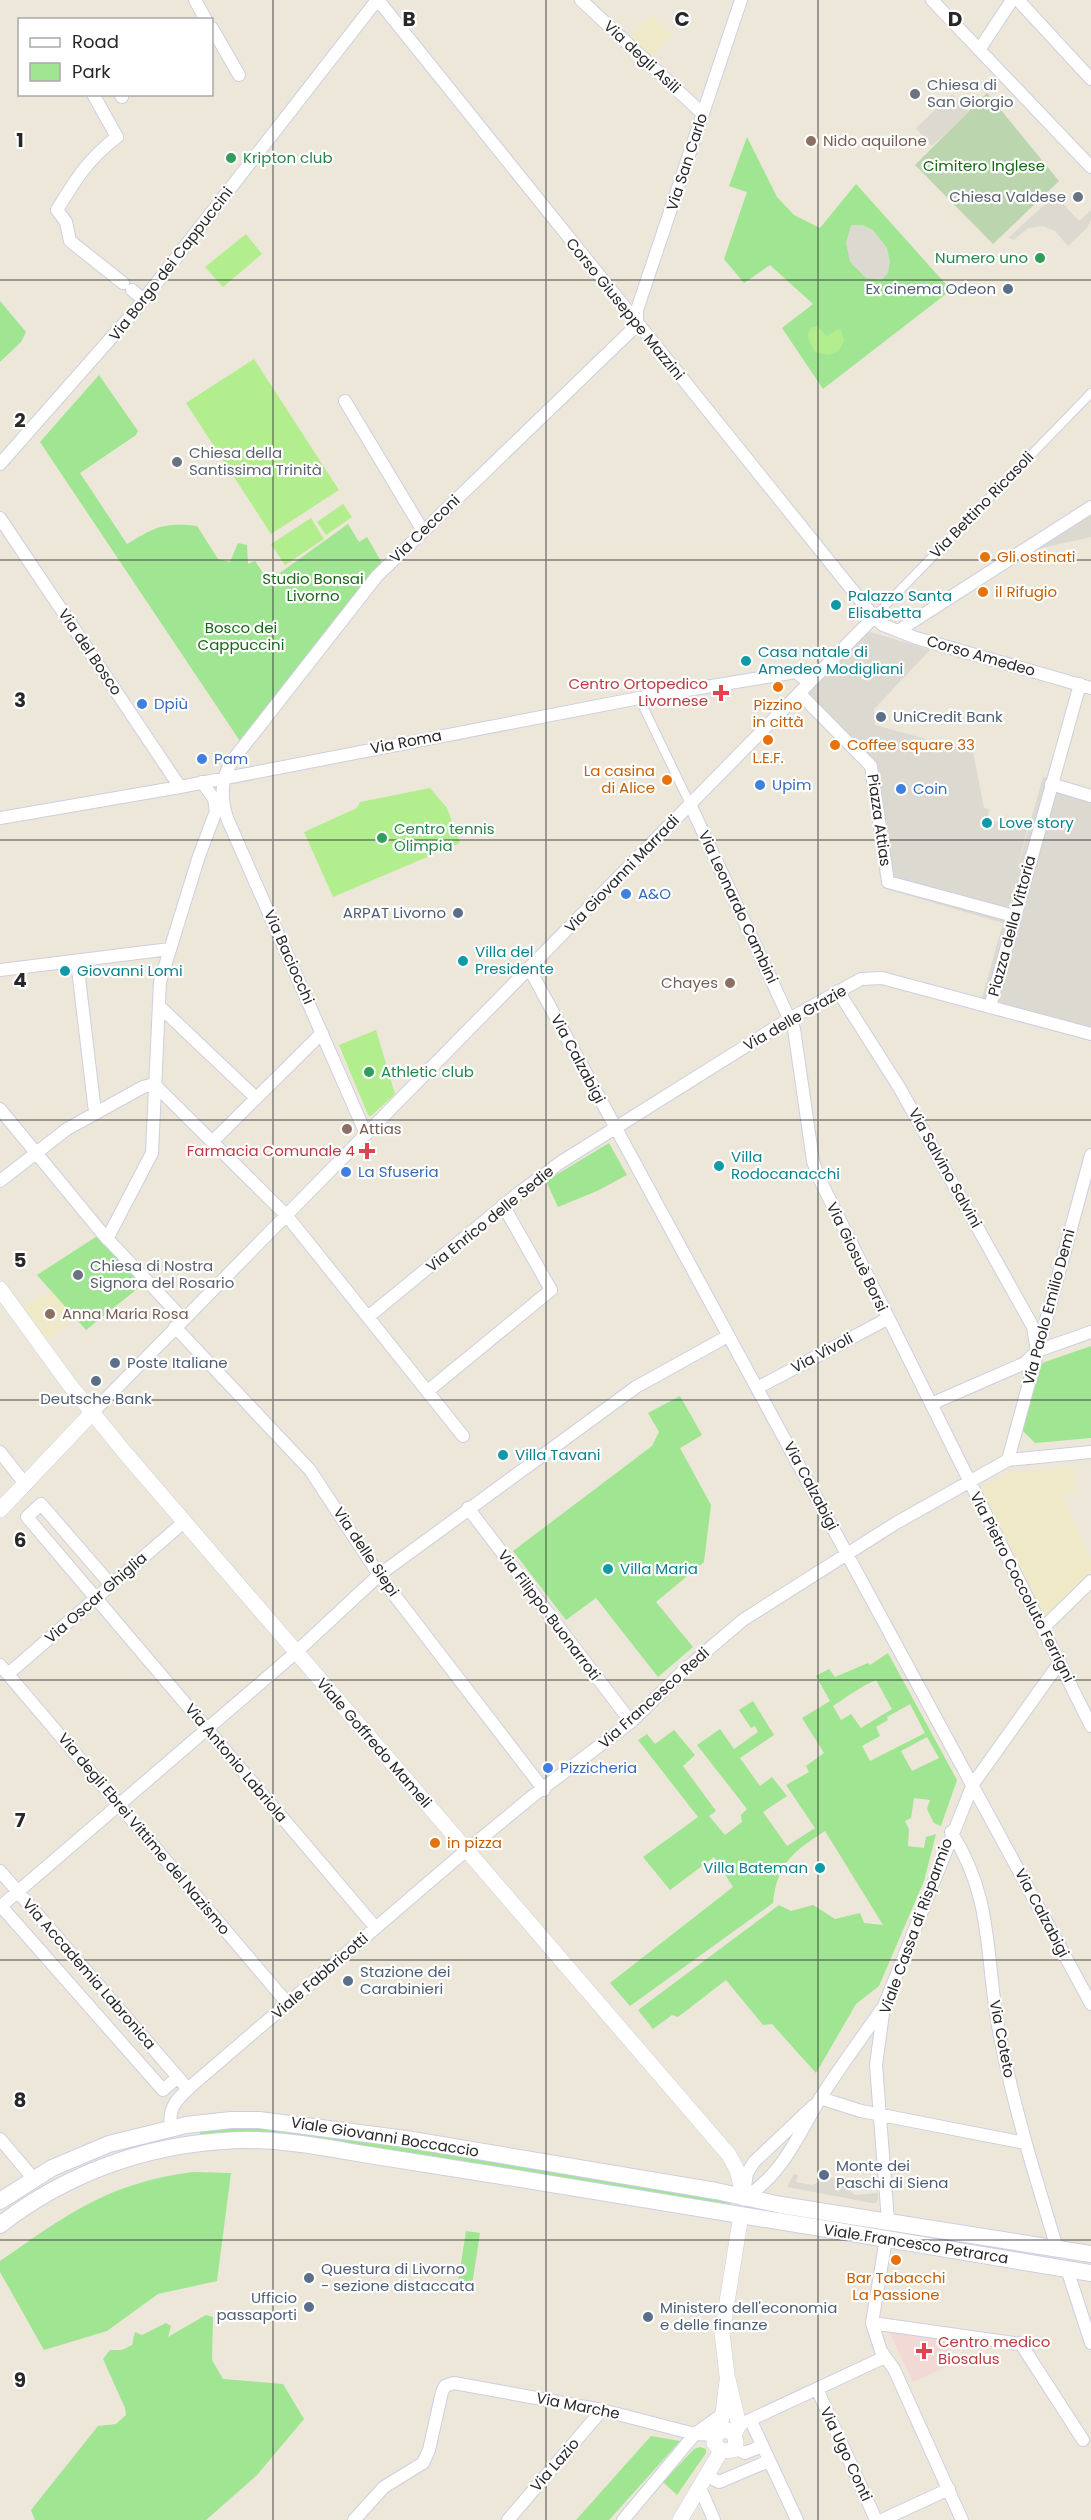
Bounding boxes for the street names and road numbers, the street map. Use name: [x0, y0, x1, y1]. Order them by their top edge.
street label: Via degli Asili: [599, 16, 685, 98]
street label: Via San Carlo: [661, 111, 712, 213]
street label: Via Borgo dei Cappuccini: [104, 182, 237, 345]
street label: Corso Giuseppe Mazzini: [561, 233, 689, 384]
street label: Via Bettino Ricasoli: [925, 447, 1038, 563]
street label: Via Cecconi: [385, 490, 464, 567]
street label: Via del Bosco: [54, 604, 127, 699]
street label: Corso Amedeo: [924, 630, 1038, 681]
street label: Via Roma: [368, 724, 443, 759]
street label: Piazza Attias: [863, 772, 896, 868]
street label: Via Giovanni Marradi: [560, 810, 684, 937]
street label: Via Leonardo Cambini: [694, 827, 783, 987]
street label: Piazza della Vittoria: [983, 853, 1040, 999]
street label: Via Baciocchi: [259, 906, 320, 1007]
street label: Via delle Grazie: [740, 980, 850, 1055]
street label: Via Calzabigi: [546, 1011, 611, 1107]
street label: Via Salvino Salvini: [904, 1104, 987, 1231]
street label: Via Enrico delle Sedie: [421, 1161, 558, 1277]
street label: Via Giosuè Borsi: [822, 1198, 893, 1315]
street label: Via Paolo Emilio Demi: [1018, 1227, 1079, 1387]
street label: Via Vivoli: [787, 1328, 856, 1378]
street label: Via Calzabigi: [779, 1438, 844, 1534]
street label: Via Pietro Coccoluto Ferrigni: [965, 1488, 1080, 1685]
street label: Via delle Siepi: [329, 1503, 404, 1601]
street label: Via Filippo Buonarroti: [493, 1545, 606, 1684]
street label: Via Oscar Ghiglia: [40, 1547, 151, 1648]
street label: Via Francesco Redi: [594, 1642, 713, 1753]
street label: Viale Goffredo Mameli: [312, 1673, 437, 1812]
street label: Via Antonio Labriola: [180, 1699, 292, 1827]
street label: Via degli Ebrei Vittime del Nazismo: [53, 1728, 235, 1939]
street label: Viale Cassa di Risparmio: [874, 1835, 957, 2017]
street label: Via Calzabigi: [1010, 1865, 1075, 1961]
street label: Via Accademia Labronica: [18, 1894, 161, 2054]
street label: Viale Fabbricotti: [267, 1928, 372, 2023]
street label: Via Coteto: [985, 1998, 1020, 2080]
street label: Viale Giovanni Boccaccio: [290, 2111, 481, 2162]
street label: Viale Francesco Petrarca: [822, 2219, 1010, 2268]
street label: Via Marche: [535, 2387, 622, 2424]
street label: Via Ugo Conti: [815, 2403, 877, 2504]
street label: Via Lazio: [525, 2433, 584, 2496]

